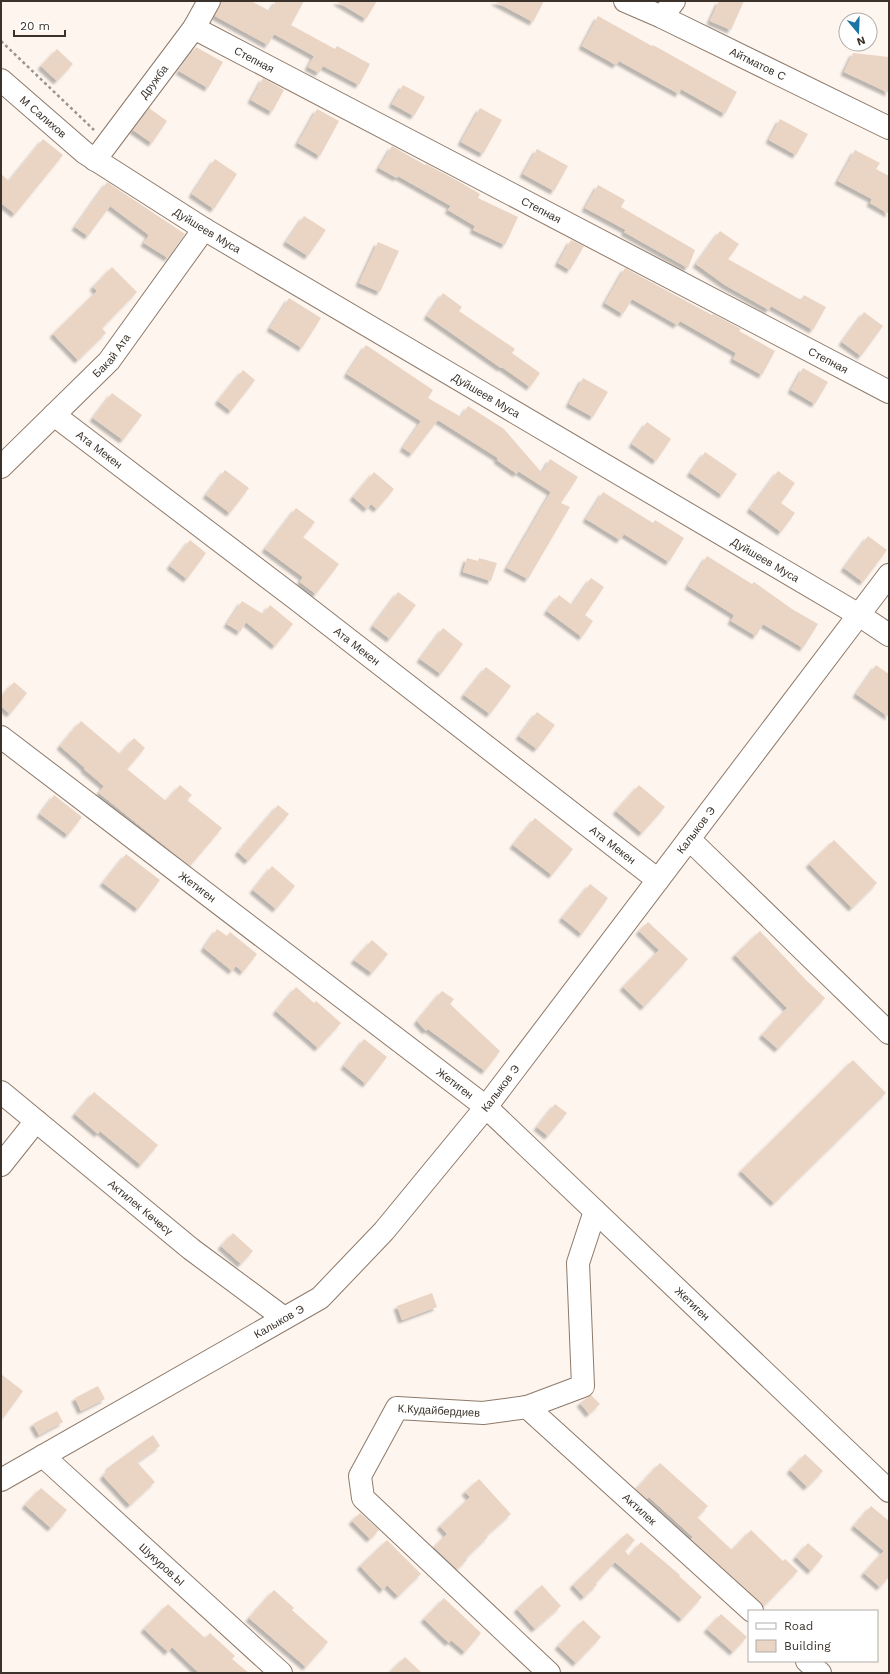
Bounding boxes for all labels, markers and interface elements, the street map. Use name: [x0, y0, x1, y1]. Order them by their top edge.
scale bar: [14, 12, 65, 38]
north arrow: [838, 12, 878, 52]
text: 20 m: [20, 19, 50, 33]
text: N: [855, 34, 867, 48]
street label: Степная: [232, 44, 276, 76]
street label: Айтматов С: [728, 45, 788, 83]
street label: Дружба: [137, 62, 172, 101]
street label: М Салихов: [17, 93, 69, 141]
street label: Степная: [519, 195, 563, 226]
street label: Дуйшеев Муса: [171, 205, 244, 257]
street label: Бакай Ата: [90, 331, 134, 380]
street label: Степная: [806, 345, 850, 376]
street label: Дуйшеев Муса: [450, 371, 523, 421]
street label: Ата Мекен: [73, 428, 125, 472]
street label: Дуйшеев Муса: [729, 535, 802, 586]
street label: Ата Мекен: [331, 625, 382, 668]
street label: Калыков Э: [674, 804, 718, 856]
street label: Ата Мекен: [587, 823, 638, 867]
street label: Жетиген: [176, 869, 218, 905]
street label: Калыков Э: [479, 1062, 523, 1115]
street label: Жетиген: [434, 1066, 476, 1102]
street label: Актилек Көчөсү: [105, 1177, 176, 1238]
street label: Жетиген: [672, 1284, 712, 1323]
street label: Калыков Э: [252, 1302, 307, 1341]
street label: К.Кудайбердиев: [397, 1402, 481, 1420]
street label: Актилек: [620, 1491, 659, 1528]
street label: Шукуров.Ы: [136, 1541, 187, 1589]
legend: [748, 1610, 878, 1662]
text: Road: [784, 1619, 813, 1633]
text: Building: [784, 1639, 831, 1653]

